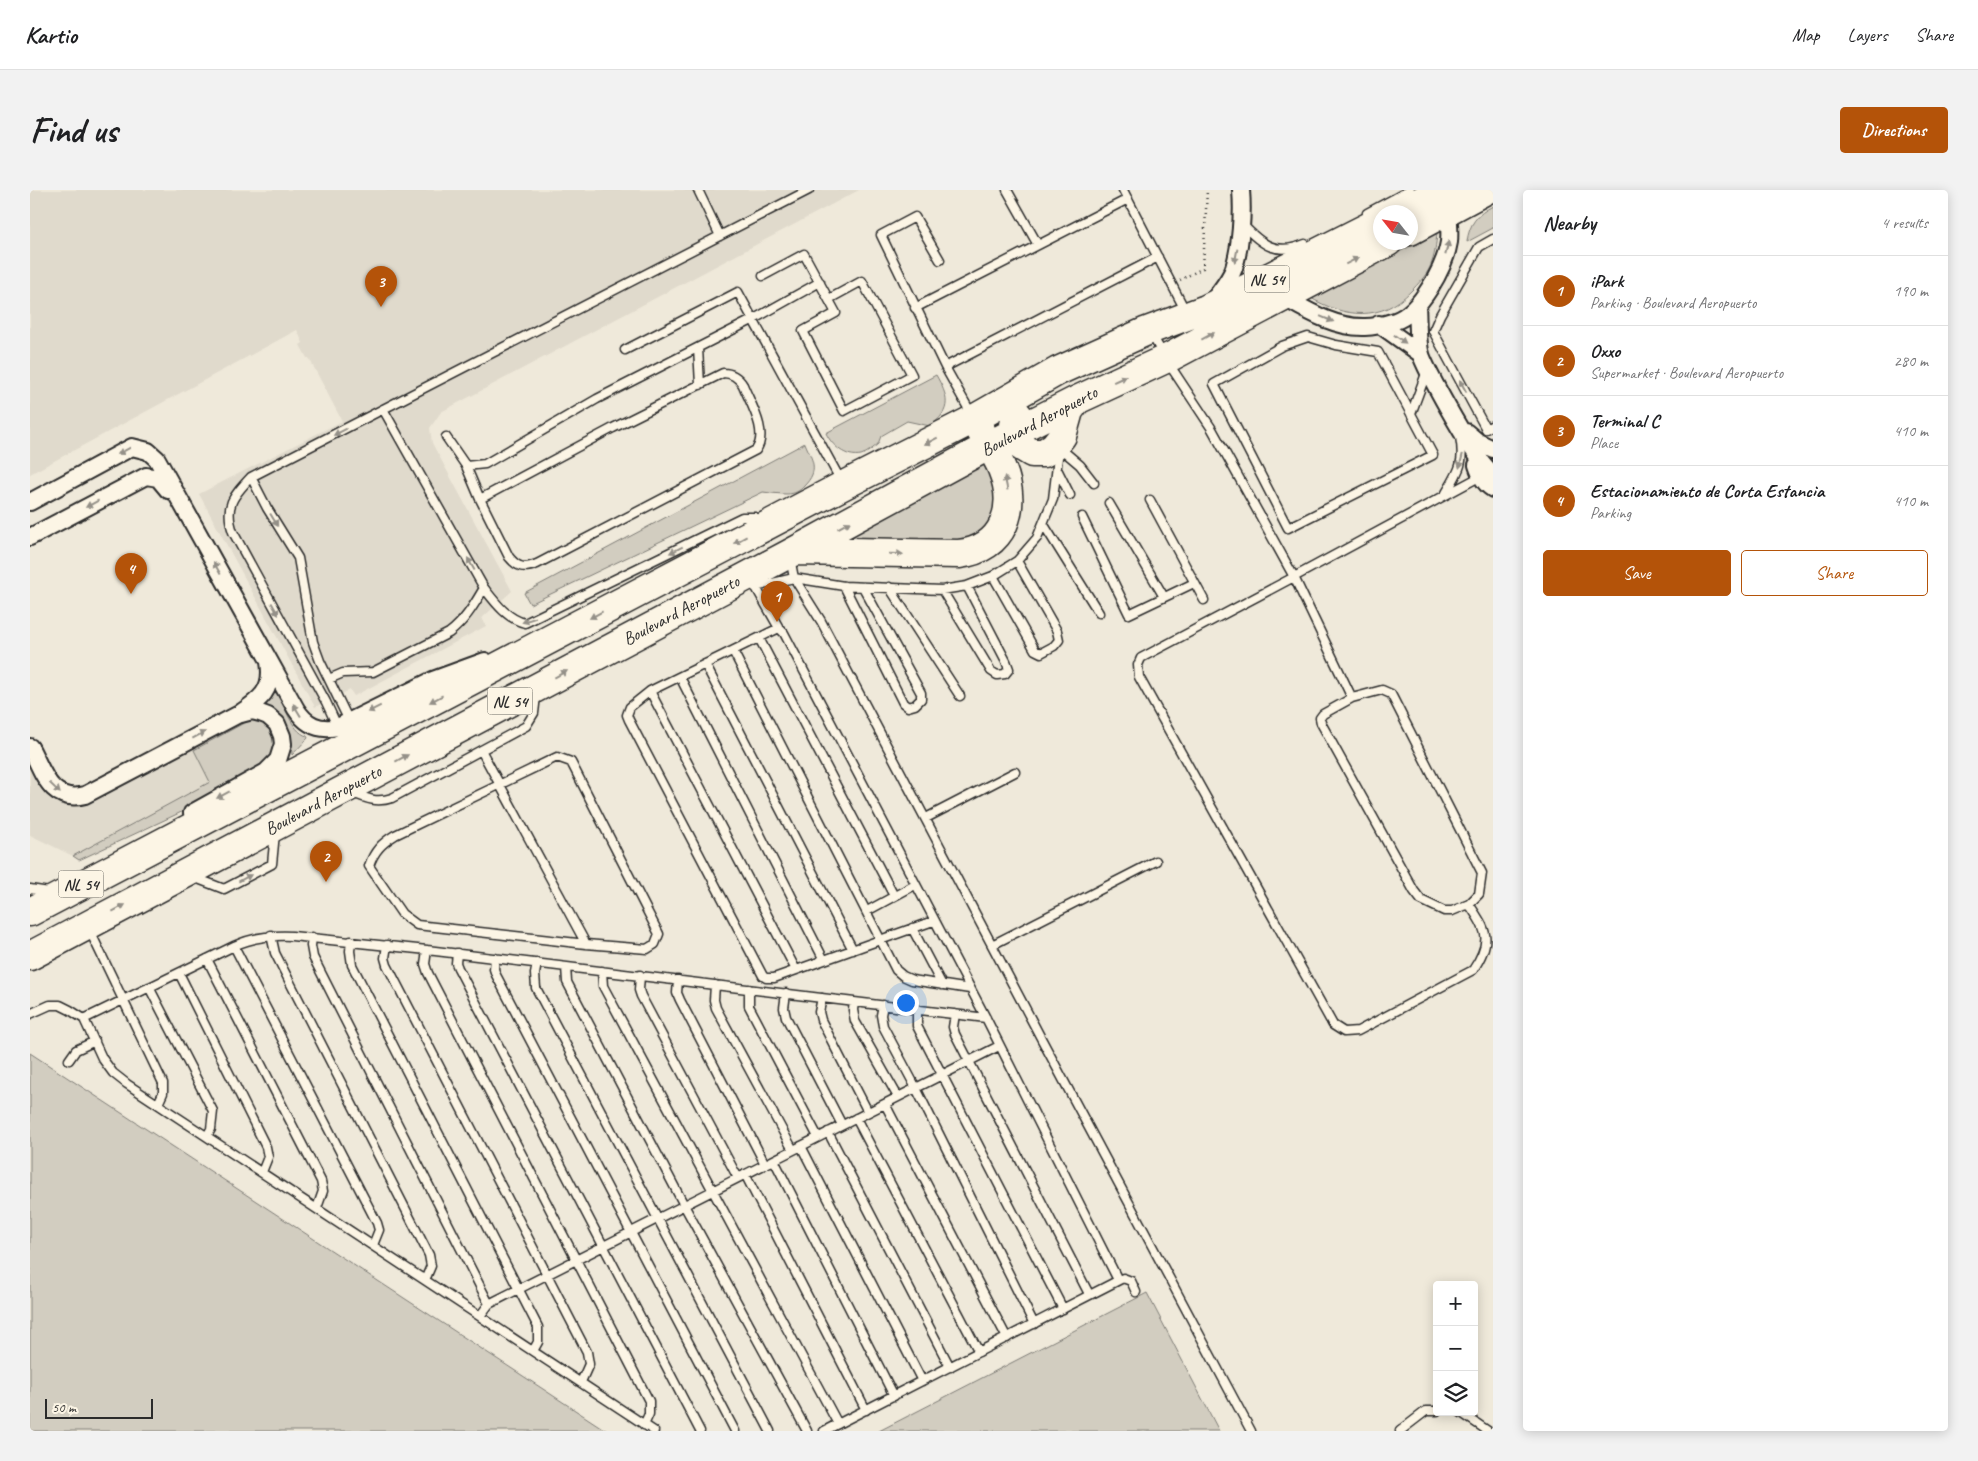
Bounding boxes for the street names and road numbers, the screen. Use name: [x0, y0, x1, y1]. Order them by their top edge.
road number: NL 54: [1244, 266, 1290, 292]
street label: Boulevard Aeropuerto: [977, 380, 1102, 461]
street label: Boulevard Aeropuerto: [619, 569, 744, 650]
road number: NL 54: [488, 688, 532, 714]
street label: Boulevard Aeropuerto: [261, 759, 386, 840]
road number: NL 54: [58, 871, 104, 898]

